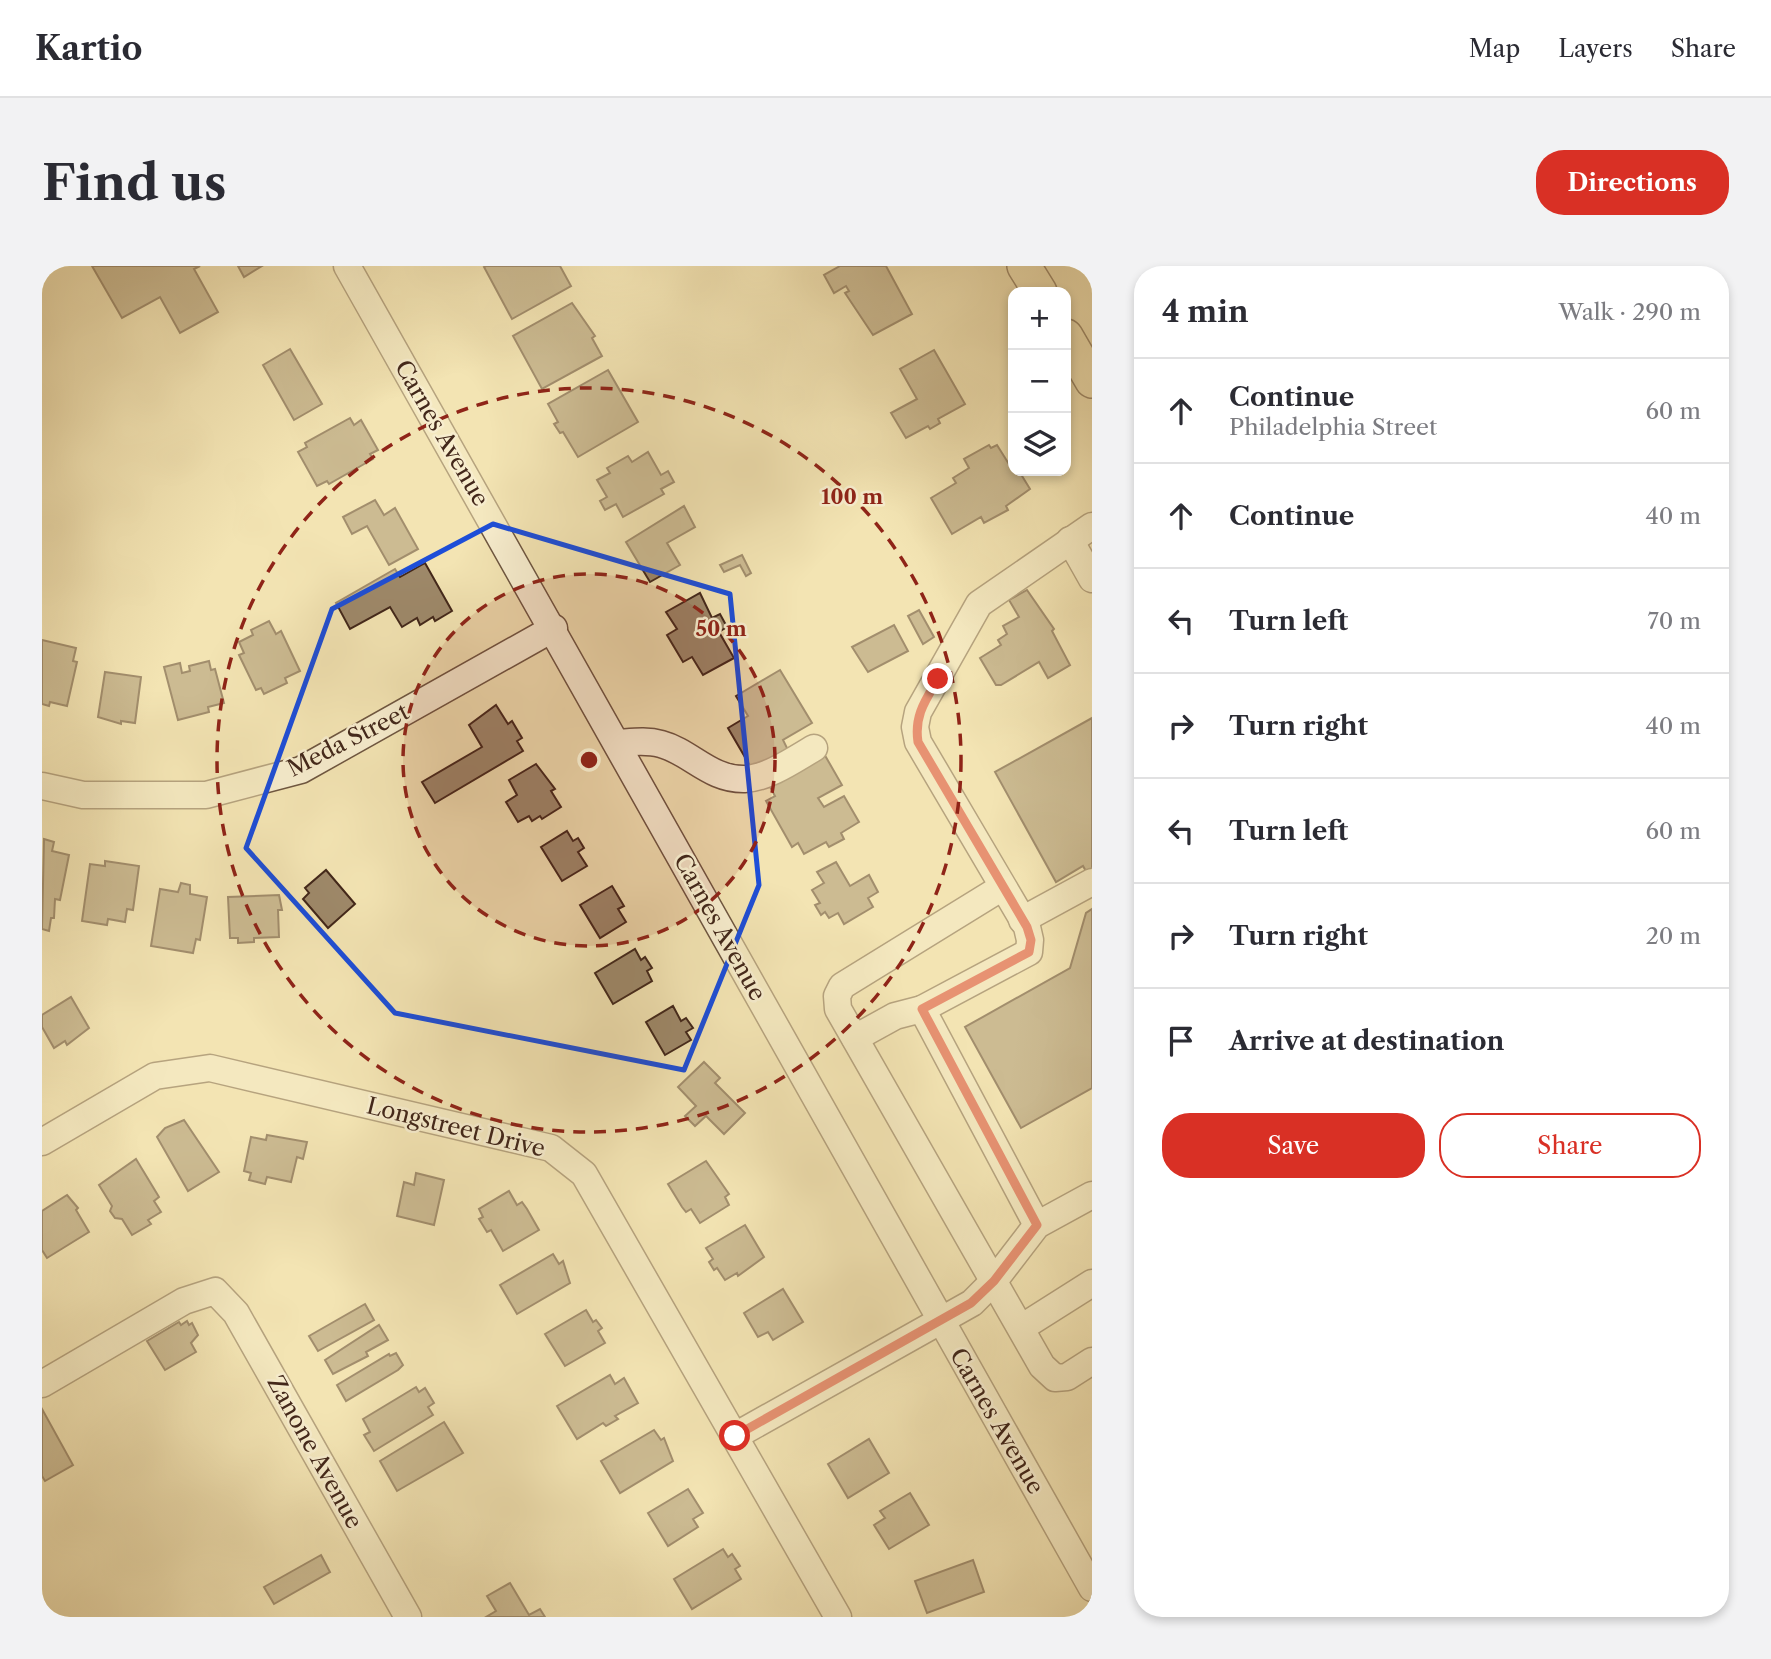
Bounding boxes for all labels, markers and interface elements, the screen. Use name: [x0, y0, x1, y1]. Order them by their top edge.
text: Kartio: [35, 28, 143, 69]
text: Map: [1469, 34, 1520, 63]
text: Layers: [1558, 34, 1633, 63]
text: Share: [1671, 34, 1736, 63]
button: Directions: [1536, 150, 1729, 215]
text: Find us: [42, 152, 226, 213]
map controls: [1008, 287, 1071, 476]
button: +: [1008, 287, 1071, 350]
text: 4 min: [1162, 293, 1248, 330]
text: Walk · 290 m: [1559, 298, 1701, 326]
button: −: [1008, 350, 1071, 413]
street label: Carnes Avenue: [389, 355, 495, 511]
text: Continue: [1229, 381, 1354, 413]
icon: ahead: [1162, 392, 1200, 430]
text: 60 m: [1645, 397, 1701, 425]
button: layers: [1008, 413, 1071, 476]
text: Philadelphia Street: [1229, 413, 1437, 441]
text: 100 m: [821, 484, 883, 509]
icon: ahead: [1162, 497, 1200, 535]
text: Continue: [1229, 500, 1354, 532]
text: 40 m: [1646, 502, 1701, 530]
icon: left: [1162, 602, 1200, 640]
text: Turn left: [1229, 605, 1348, 637]
text: 70 m: [1648, 607, 1701, 635]
text: 50 m: [695, 616, 747, 641]
route end: [922, 663, 953, 694]
street label: Meda Street: [282, 697, 414, 783]
icon: right: [1162, 707, 1200, 745]
text: Turn right: [1229, 710, 1368, 742]
text: 40 m: [1646, 712, 1701, 740]
centre of rings: [577, 748, 601, 772]
icon: left: [1162, 812, 1200, 850]
text: Turn left: [1229, 815, 1348, 847]
text: 60 m: [1645, 817, 1701, 845]
street label: Carnes Avenue: [668, 849, 772, 1005]
icon: right: [1162, 917, 1200, 955]
text: Turn right: [1229, 920, 1368, 952]
text: 20 m: [1646, 922, 1701, 950]
icon: arrive: [1162, 1022, 1200, 1060]
text: Arrive at destination: [1229, 1025, 1504, 1057]
street label: Longstreet Drive: [364, 1091, 548, 1163]
button: Save: [1162, 1113, 1425, 1178]
button: Share: [1439, 1113, 1701, 1178]
street label: Carnes Avenue: [944, 1343, 1050, 1499]
street label: Zanone Avenue: [261, 1371, 369, 1533]
route start: [719, 1420, 750, 1451]

